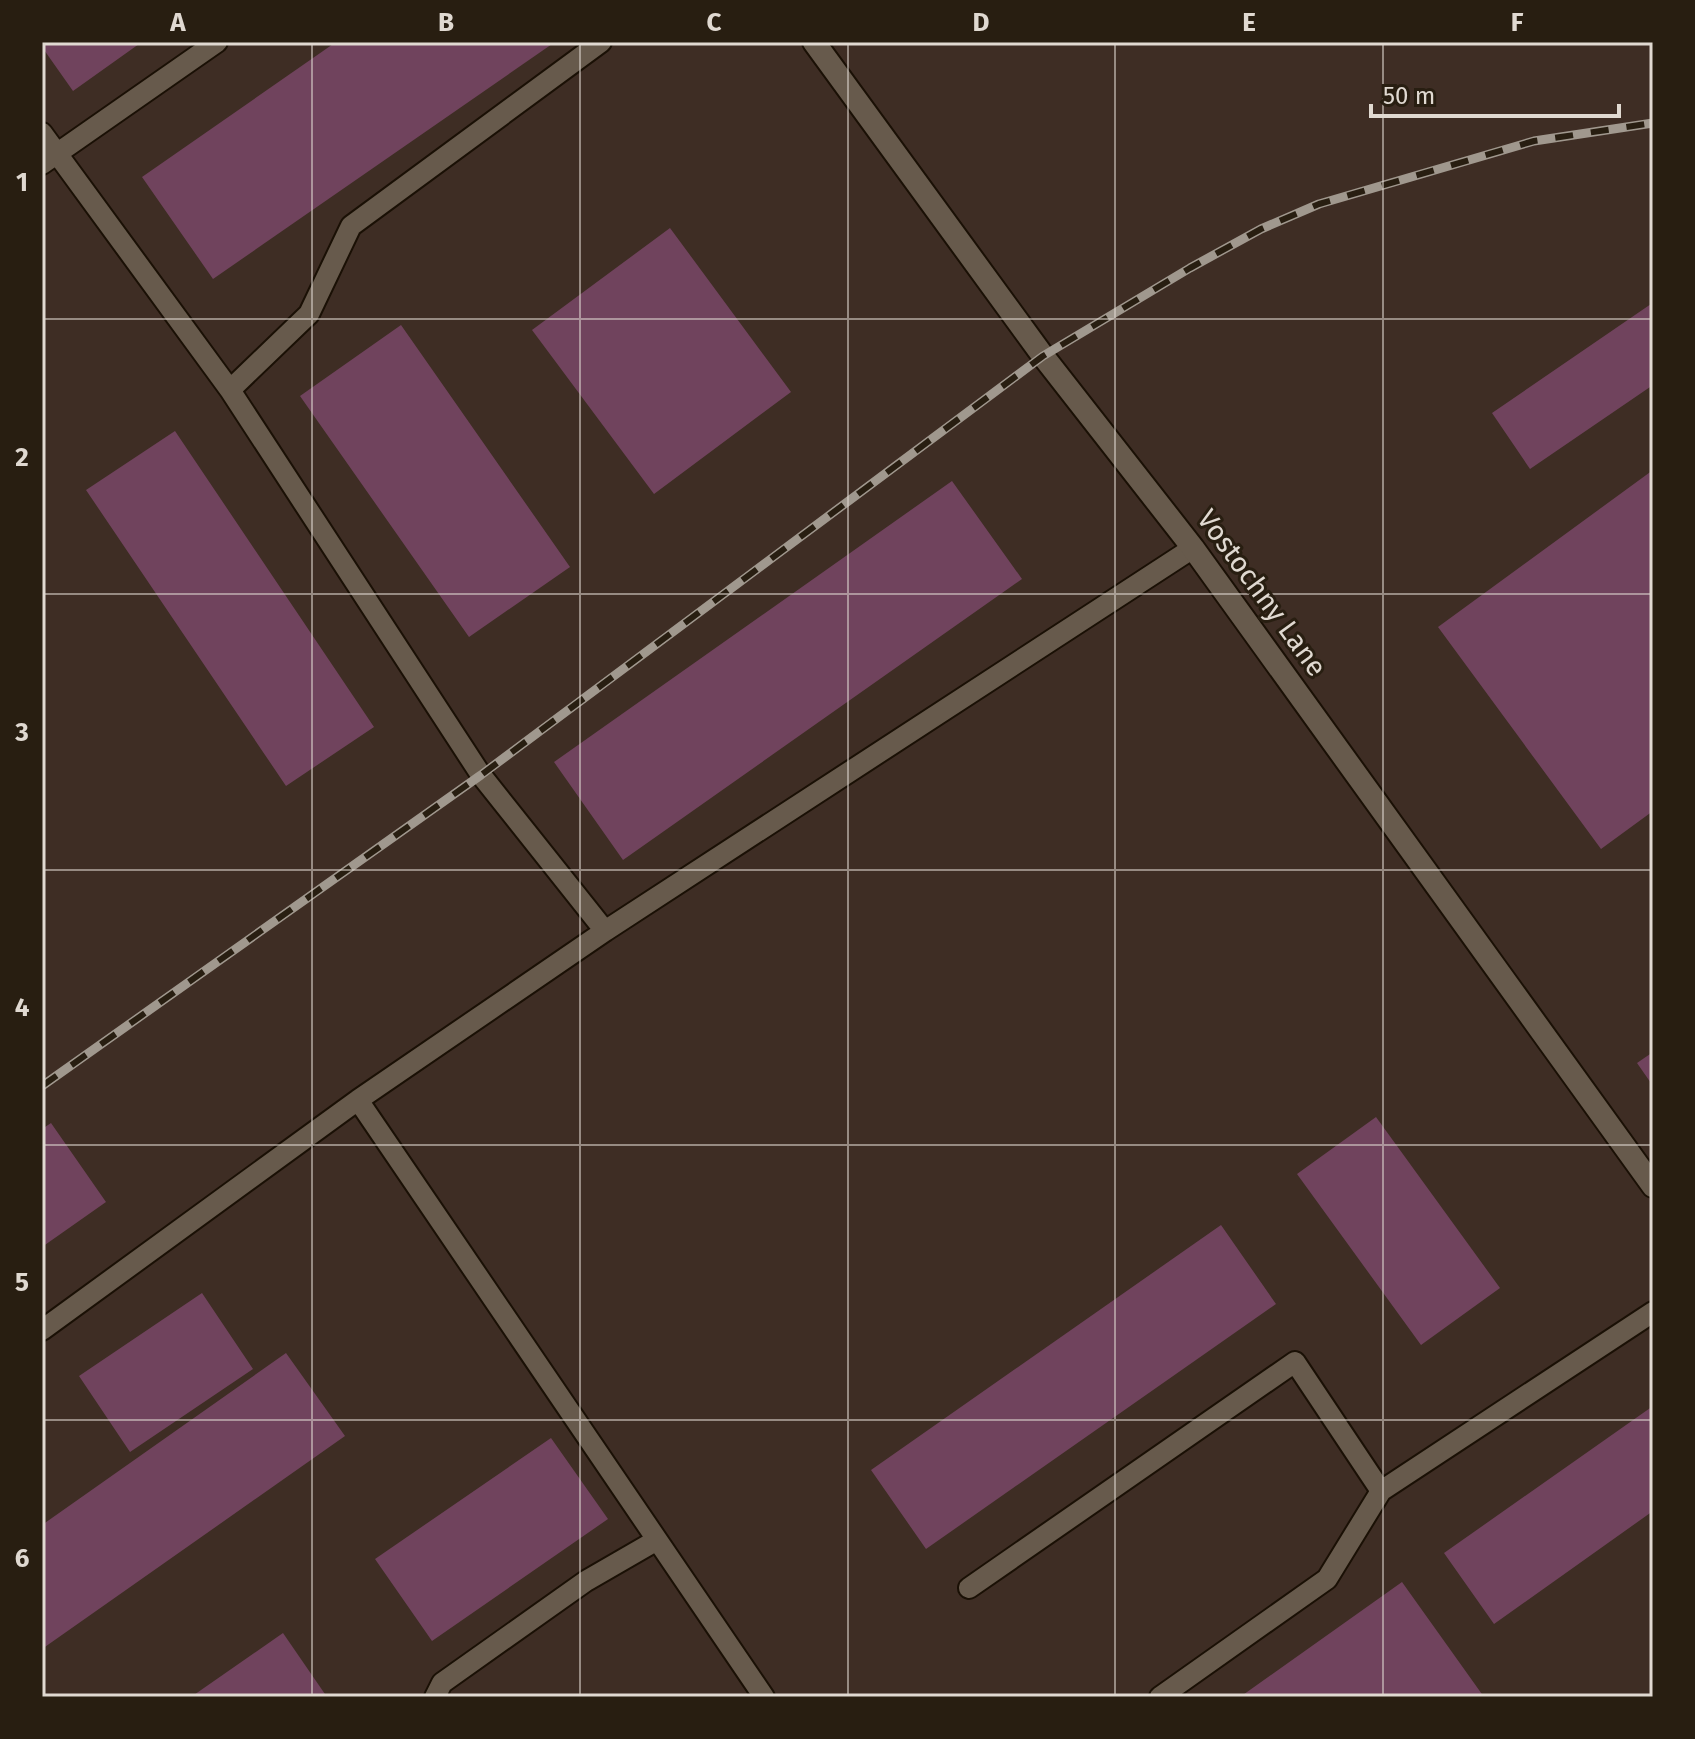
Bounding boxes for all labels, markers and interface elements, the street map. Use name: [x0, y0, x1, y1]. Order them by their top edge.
text: A: [169, 7, 186, 38]
text: B: [438, 7, 454, 38]
text: C: [707, 7, 722, 38]
text: D: [973, 7, 990, 38]
text: E: [1242, 7, 1256, 38]
text: F: [1511, 7, 1524, 38]
scale bar: [1371, 68, 1619, 118]
text: 50 m: [1383, 82, 1435, 110]
text: 1: [16, 167, 28, 198]
text: 2: [15, 442, 29, 473]
street label: Vostochny Lane: [1190, 503, 1334, 683]
text: 3: [14, 717, 29, 748]
text: 4: [15, 992, 30, 1023]
text: 5: [15, 1267, 29, 1298]
text: 6: [15, 1543, 30, 1574]

